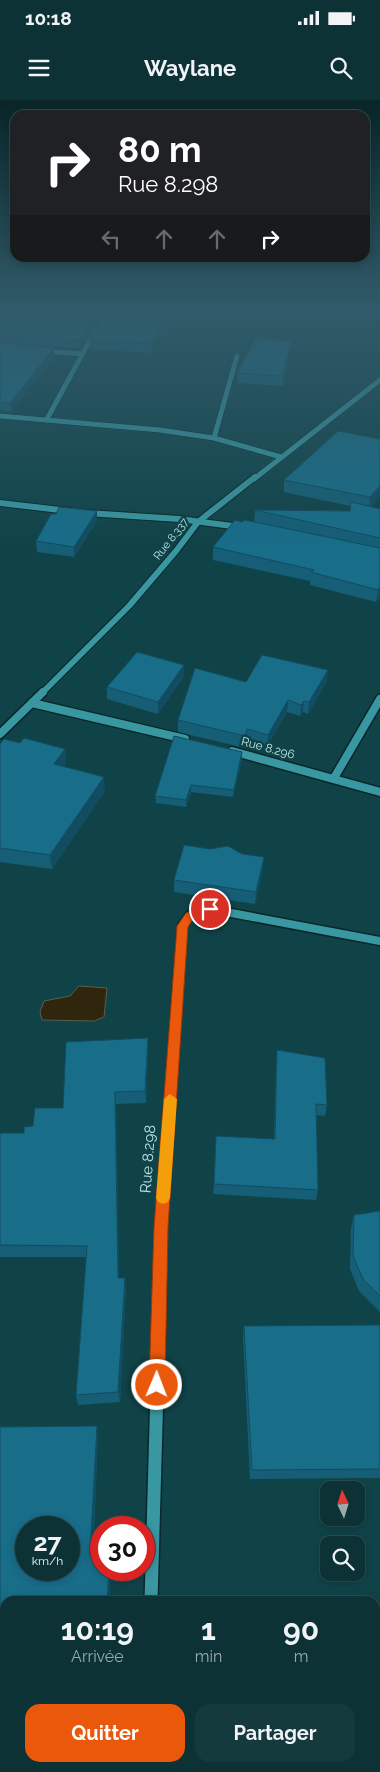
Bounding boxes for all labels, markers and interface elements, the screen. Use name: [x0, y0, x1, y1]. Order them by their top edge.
text: 10:18: [25, 7, 72, 29]
icon: menu: [25, 54, 53, 82]
icon: search: [327, 54, 355, 82]
text: Waylane: [144, 55, 236, 81]
text: 80 m: [118, 129, 202, 170]
icon: right: [35, 130, 100, 195]
text: Rue 8.298: [118, 171, 218, 197]
icon: left: [97, 225, 125, 253]
icon: ahead: [150, 225, 178, 253]
icon: ahead: [203, 225, 231, 253]
icon: right: [256, 225, 284, 253]
street label: Rue 8.337: [151, 516, 191, 562]
street label: Rue 8.296: [240, 734, 296, 762]
pin: [189, 888, 231, 930]
icon: arrive: [196, 895, 224, 923]
street label: Rue 8.298: [137, 1124, 159, 1194]
position arrow: [130, 1358, 182, 1410]
north arrow: [320, 1481, 365, 1526]
map controls: [320, 1481, 365, 1581]
speed limit sign: 30: [90, 1516, 155, 1581]
text: 27: [33, 1527, 62, 1557]
button: search: [320, 1536, 365, 1581]
text: km/h: [32, 1554, 63, 1568]
text: 10:19: [61, 1612, 134, 1647]
text: 1: [201, 1612, 216, 1647]
text: 90: [283, 1612, 319, 1647]
text: Arrivée: [71, 1647, 124, 1666]
text: min: [195, 1647, 222, 1666]
text: m: [294, 1647, 308, 1666]
button: Quitter: [25, 1704, 185, 1762]
button: Partager: [195, 1704, 355, 1762]

